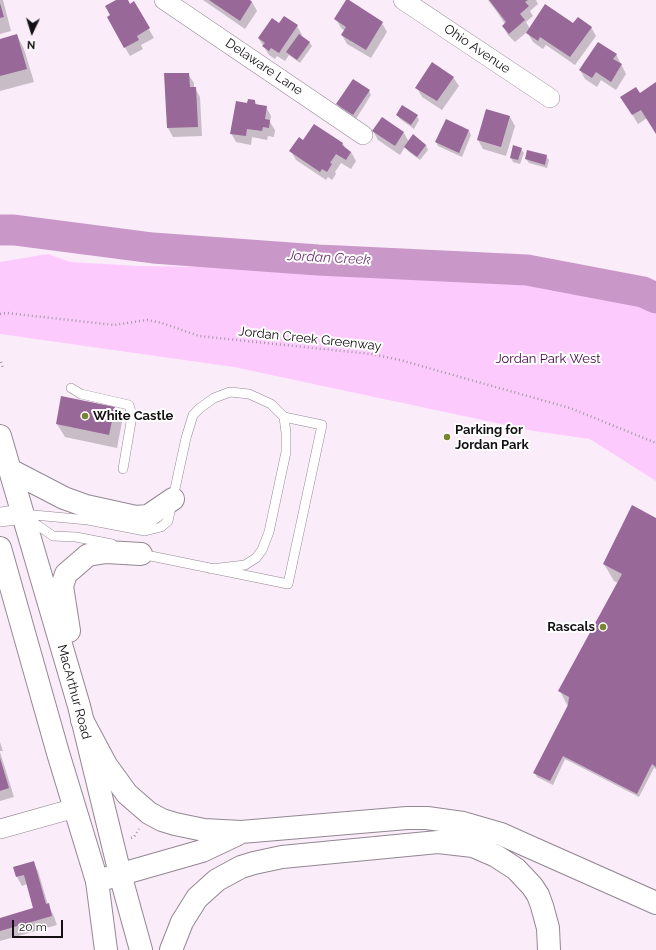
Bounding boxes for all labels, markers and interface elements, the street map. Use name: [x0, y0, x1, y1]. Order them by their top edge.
north arrow: [12, 12, 52, 52]
street label: Ohio Avenue: [441, 21, 513, 77]
street label: Delaware Lane: [222, 35, 306, 99]
text: N: [26, 38, 36, 51]
water label: Jordan Creek: [287, 247, 371, 269]
street label: Jordan Creek Greenway: [238, 324, 382, 354]
park label: Jordan Park West: [495, 351, 601, 367]
place label: White Castle: [93, 408, 173, 424]
marker: White Castle: [80, 411, 90, 421]
place label: Parking for Jordan Park: [455, 422, 529, 453]
marker: Parking for Jordan Park: [442, 432, 452, 442]
place label: Rascals: [547, 619, 595, 635]
marker: Rascals: [598, 622, 608, 632]
street label: MacArthur Road: [54, 643, 94, 741]
scale bar: [14, 912, 65, 938]
text: 20 m: [19, 920, 47, 934]

